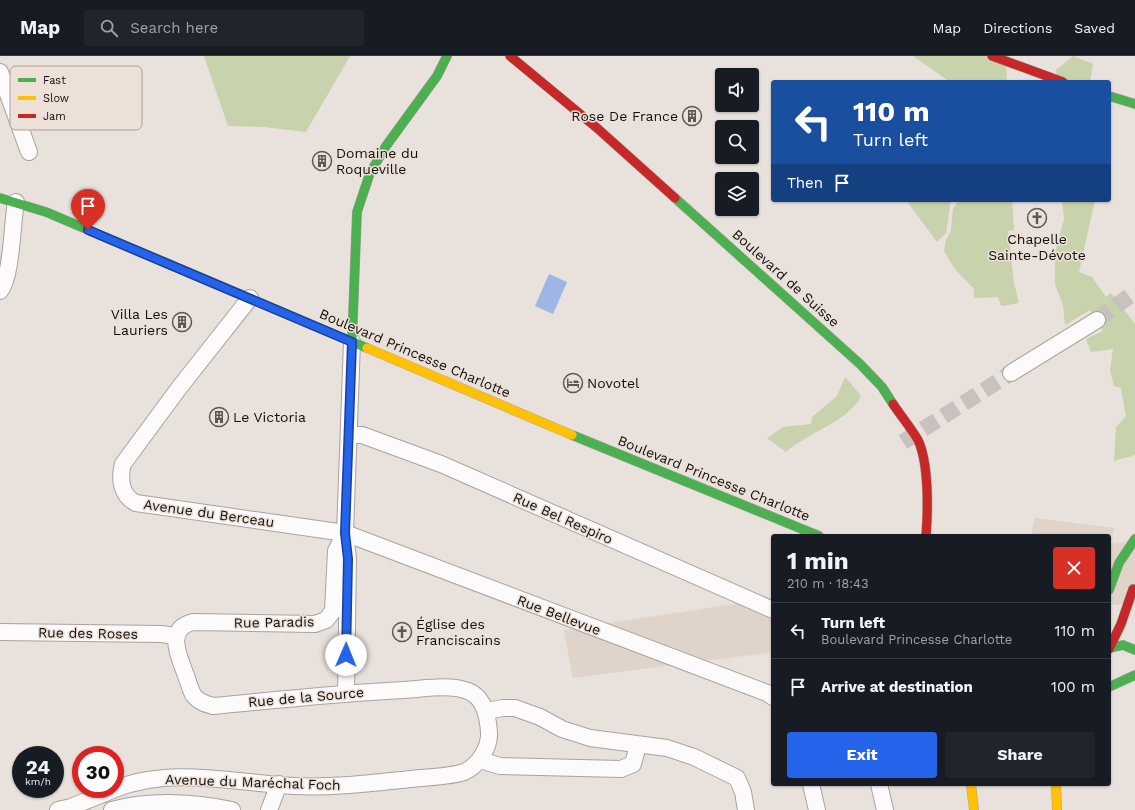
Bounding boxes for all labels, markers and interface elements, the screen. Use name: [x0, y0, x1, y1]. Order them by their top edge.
search box: [84, 10, 364, 46]
text: Map: [20, 16, 60, 39]
icon: search: [98, 17, 120, 39]
text: Search here: [130, 19, 218, 37]
text: Map: [933, 20, 961, 36]
text: Directions: [983, 20, 1052, 36]
text: Saved: [1074, 20, 1115, 36]
legend: [10, 66, 142, 130]
map controls: [715, 68, 759, 216]
button: sound: [715, 68, 759, 112]
text: Fast: [43, 74, 66, 87]
text: Slow: [43, 92, 69, 105]
text: 110 m: [853, 95, 930, 128]
icon: left: [787, 96, 839, 148]
building icon: Rose De France: [681, 105, 703, 127]
place label: Rose De France: [571, 108, 678, 124]
text: Jam: [43, 110, 66, 123]
button: search: [715, 120, 759, 164]
text: Turn left: [853, 129, 928, 150]
place label: Domaine du Roqueville: [336, 145, 418, 177]
building icon: Domaine du Roqueville: [311, 150, 333, 172]
button: layers: [715, 172, 759, 216]
icon: arrive: [831, 172, 853, 194]
text: Then: [787, 174, 823, 192]
pin: [71, 189, 105, 230]
icon: arrive: [77, 195, 99, 217]
church icon: Chapelle Sainte-Dévote: [1026, 207, 1048, 229]
street label: Boulevard de Suisse: [729, 226, 843, 330]
place label: Chapelle Sainte-Dévote: [988, 231, 1086, 263]
street label: Boulevard Princesse Charlotte: [317, 305, 513, 401]
place label: Villa Les Lauriers: [111, 306, 168, 338]
building icon: Villa Les Lauriers: [171, 311, 193, 333]
hotel icon: Novotel: [562, 372, 584, 394]
place label: Novotel: [587, 375, 640, 391]
building icon: Le Victoria: [208, 406, 230, 428]
place label: Le Victoria: [233, 409, 306, 425]
street label: Boulevard Princesse Charlotte: [616, 432, 812, 524]
street label: Rue Bel Respiro: [511, 489, 615, 547]
street label: Avenue du Berceau: [143, 496, 275, 530]
text: 1 min: [787, 547, 849, 575]
button: close: [1053, 547, 1095, 589]
text: 210 m · 18:43: [787, 576, 869, 591]
street label: Rue Bellevue: [515, 592, 603, 638]
street label: Rue Paradis: [234, 613, 314, 631]
text: Turn left: [821, 614, 885, 632]
place label: Église des Franciscains: [416, 616, 501, 648]
icon: left: [787, 620, 809, 642]
church icon: Église des Franciscains: [391, 621, 413, 643]
text: 110 m: [1055, 622, 1095, 640]
street label: Rue des Roses: [38, 624, 138, 642]
text: Boulevard Princesse Charlotte: [821, 632, 1012, 647]
position arrow: [325, 634, 367, 676]
icon: arrive: [787, 676, 809, 698]
text: Arrive at destination: [821, 678, 973, 696]
text: 100 m: [1051, 678, 1095, 696]
street label: Rue de la Source: [247, 684, 365, 710]
button: Exit: [787, 732, 937, 778]
button: Share: [945, 732, 1095, 778]
speed limit sign: 30: [72, 746, 124, 798]
text: 24: [26, 755, 50, 779]
street label: Avenue du Maréchal Foch: [165, 771, 341, 793]
text: km/h: [25, 776, 51, 787]

